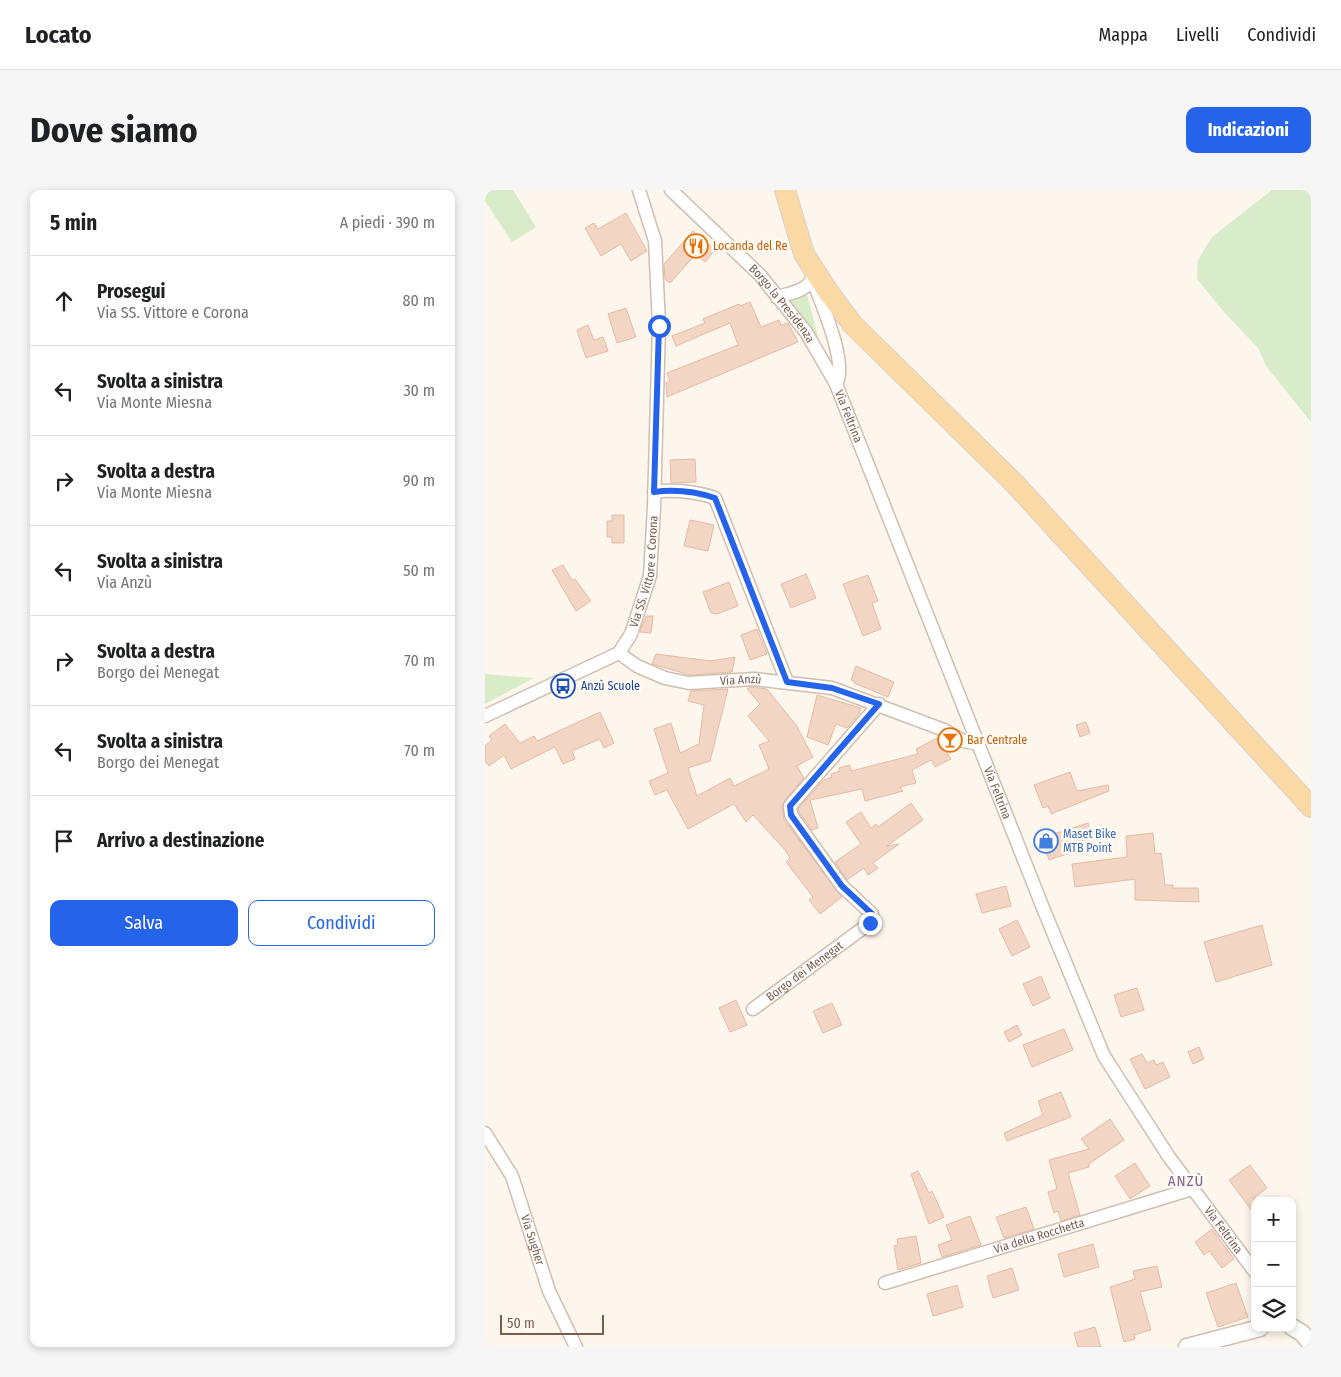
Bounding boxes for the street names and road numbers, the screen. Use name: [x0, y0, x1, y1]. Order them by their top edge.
street label: Borgo la Presidenza: [746, 261, 818, 345]
street label: Via Feltrina: [832, 388, 865, 445]
street label: Via SS. Vittore e Corona: [627, 515, 660, 629]
street label: Via Anzù: [720, 672, 762, 688]
street label: Via Feltrina: [981, 765, 1014, 821]
street label: Borgo dei Menegat: [763, 938, 846, 1004]
street label: Via Feltrina: [1201, 1204, 1246, 1256]
street label: Via Sugher: [518, 1213, 547, 1268]
street label: Via della Rocchetta: [992, 1215, 1086, 1256]

